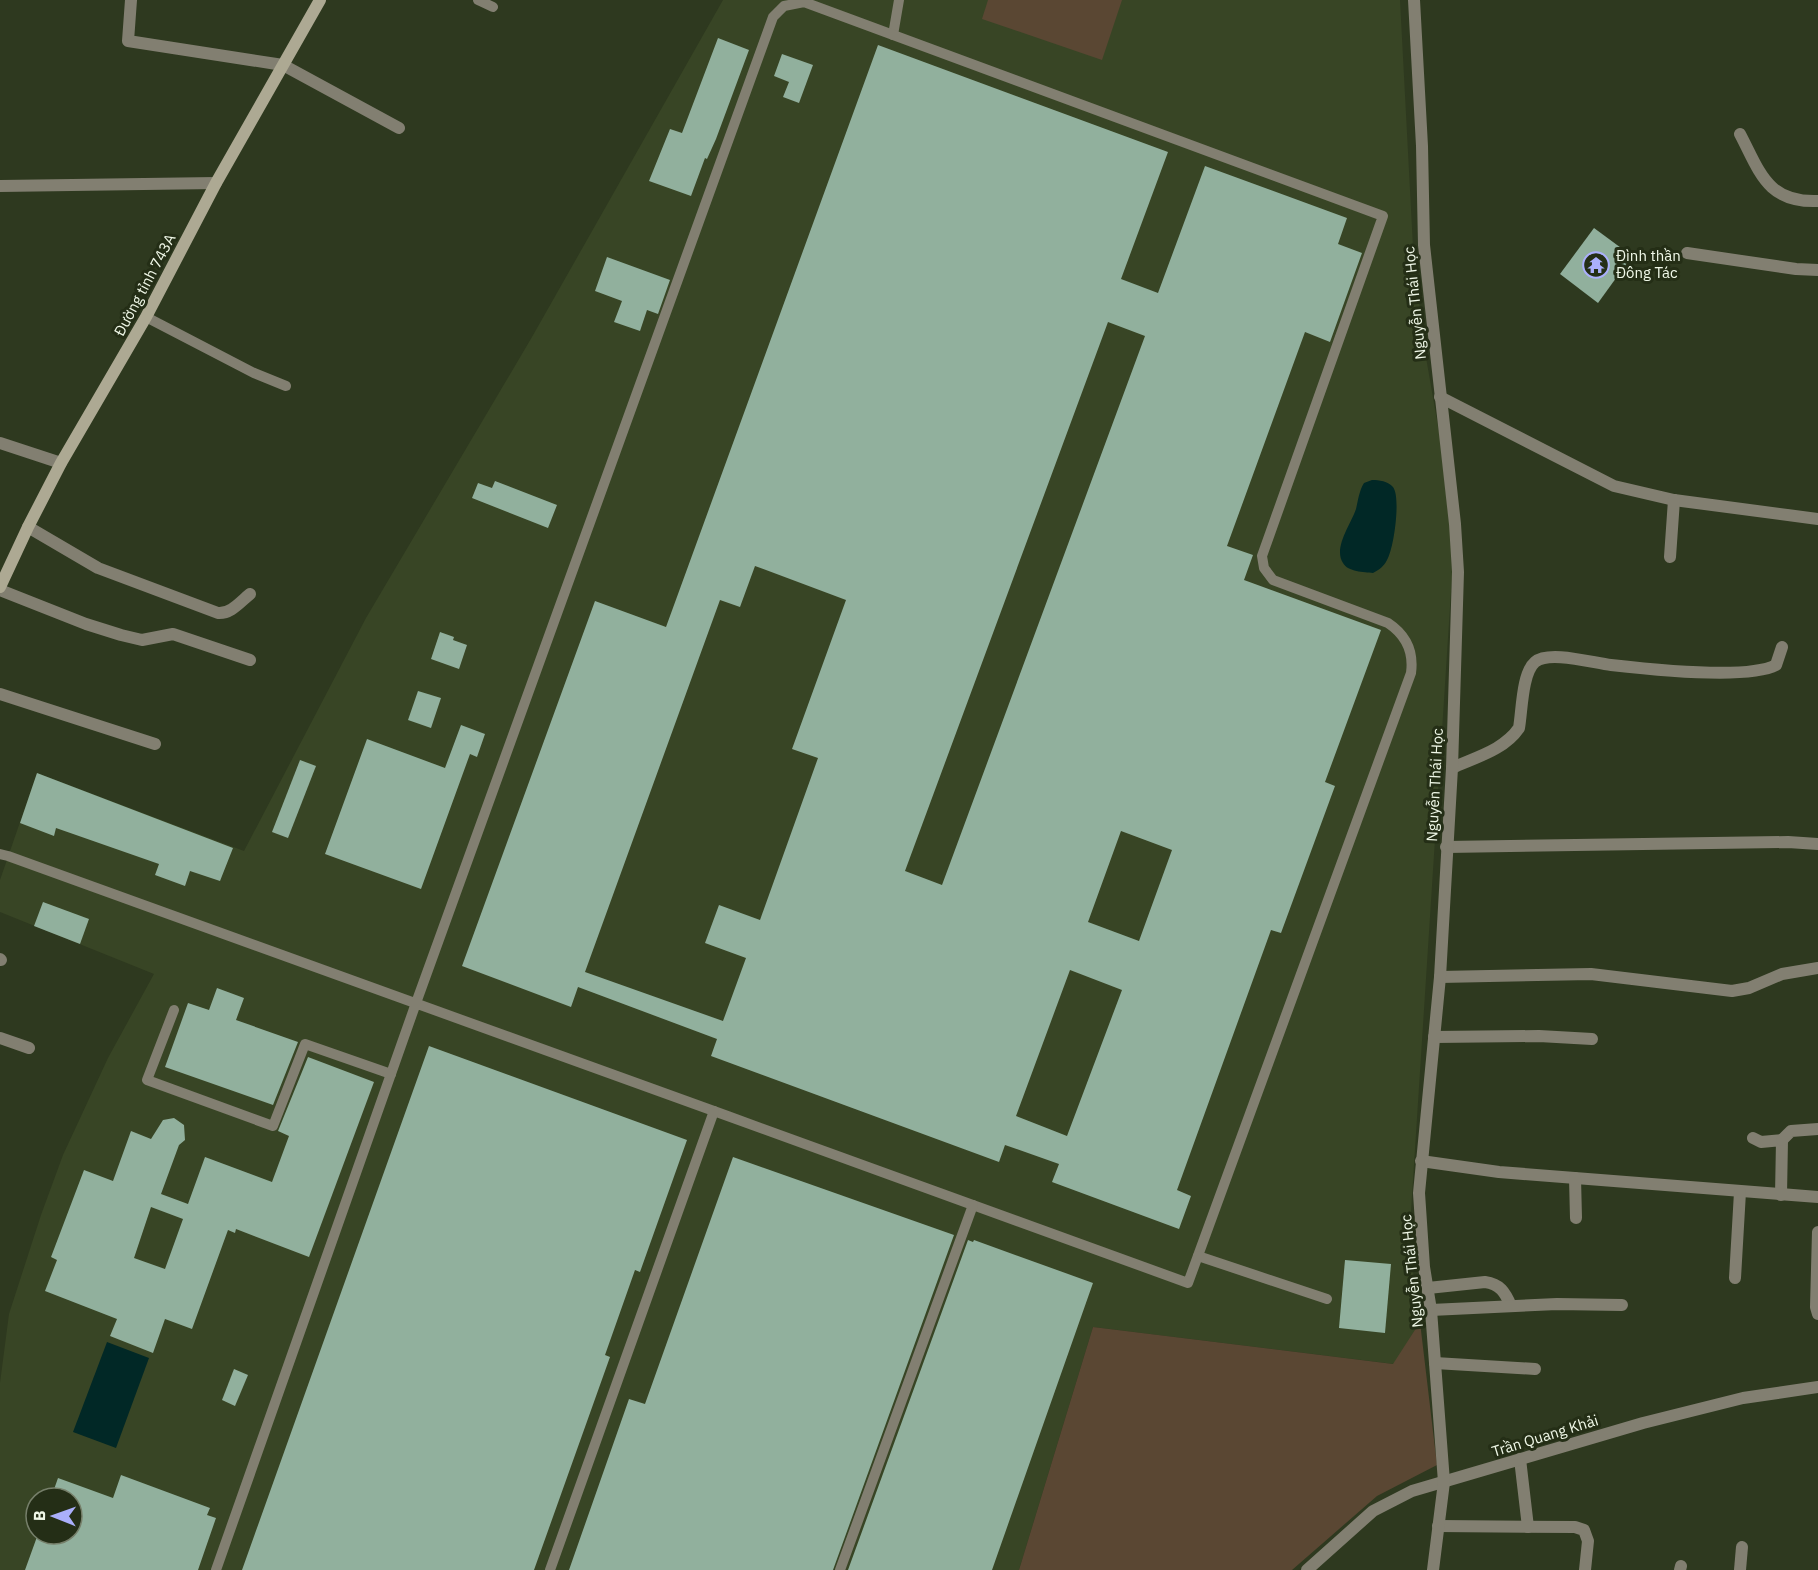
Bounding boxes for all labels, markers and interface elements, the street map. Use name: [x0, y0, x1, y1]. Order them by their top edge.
street label: Đường tỉnh 743A: [110, 230, 180, 339]
street label: Nguyễn Thái Học: [1399, 245, 1430, 361]
place label: Đình thần Đông Tác: [1616, 246, 1681, 282]
temple icon: Đình thần Đông Tác: [1581, 250, 1611, 280]
street label: Nguyễn Thái Học: [1422, 727, 1447, 842]
street label: Nguyễn Thái Học: [1396, 1213, 1427, 1329]
street label: Trần Quang Khải: [1489, 1410, 1600, 1461]
north arrow: [24, 1486, 84, 1546]
text: B: [29, 1510, 49, 1521]

